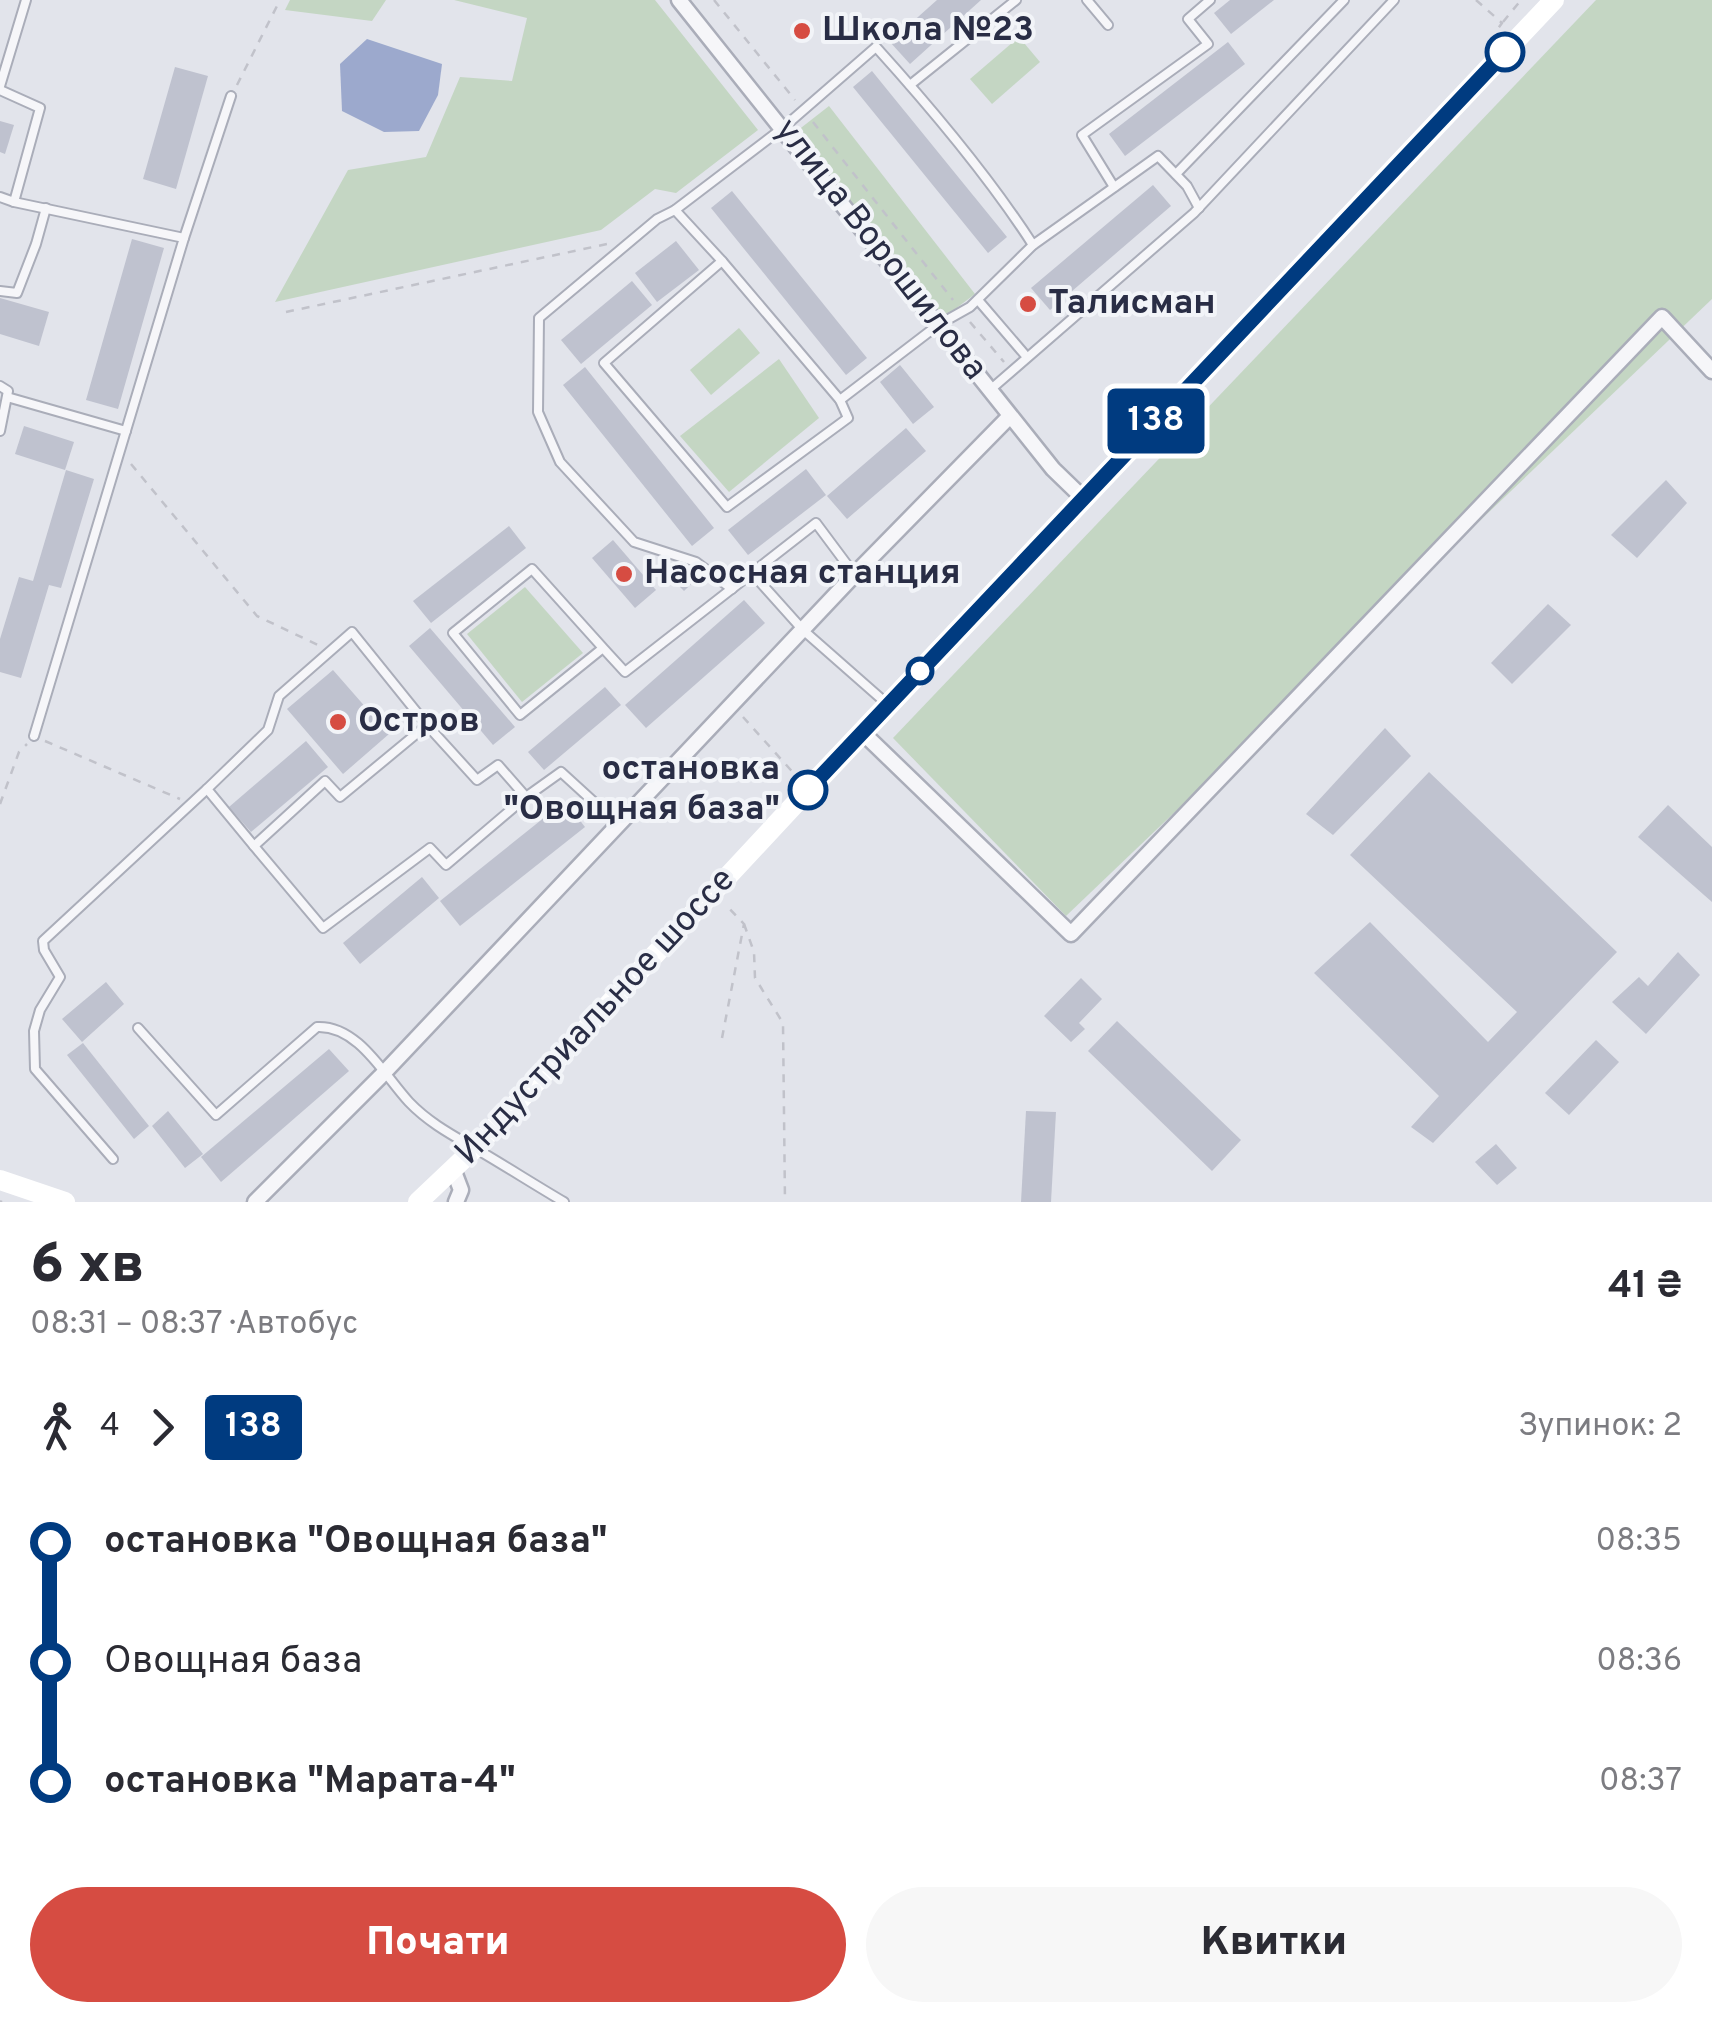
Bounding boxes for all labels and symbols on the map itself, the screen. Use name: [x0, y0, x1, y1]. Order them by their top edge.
place label: Школа №23: [822, 9, 1034, 53]
marker: Школа №23: [791, 20, 813, 42]
unlabelled marker: [1486, 33, 1524, 71]
street label: улица Ворошилова: [764, 110, 996, 390]
place label: Талисман: [1048, 282, 1216, 326]
marker: Талисман: [1017, 293, 1039, 315]
line badge: 138: [1098, 388, 1214, 454]
place label: Насосная станция: [644, 552, 961, 596]
marker: Насосная станция: [613, 563, 635, 585]
unlabelled marker: [907, 658, 933, 684]
place label: Остров: [358, 700, 480, 744]
marker: Остров: [327, 711, 349, 733]
place label: остановка "Овощная база": [503, 748, 780, 832]
marker: остановка "Овощная база": [789, 771, 827, 809]
street label: Индустриальное шоссе: [447, 859, 745, 1175]

